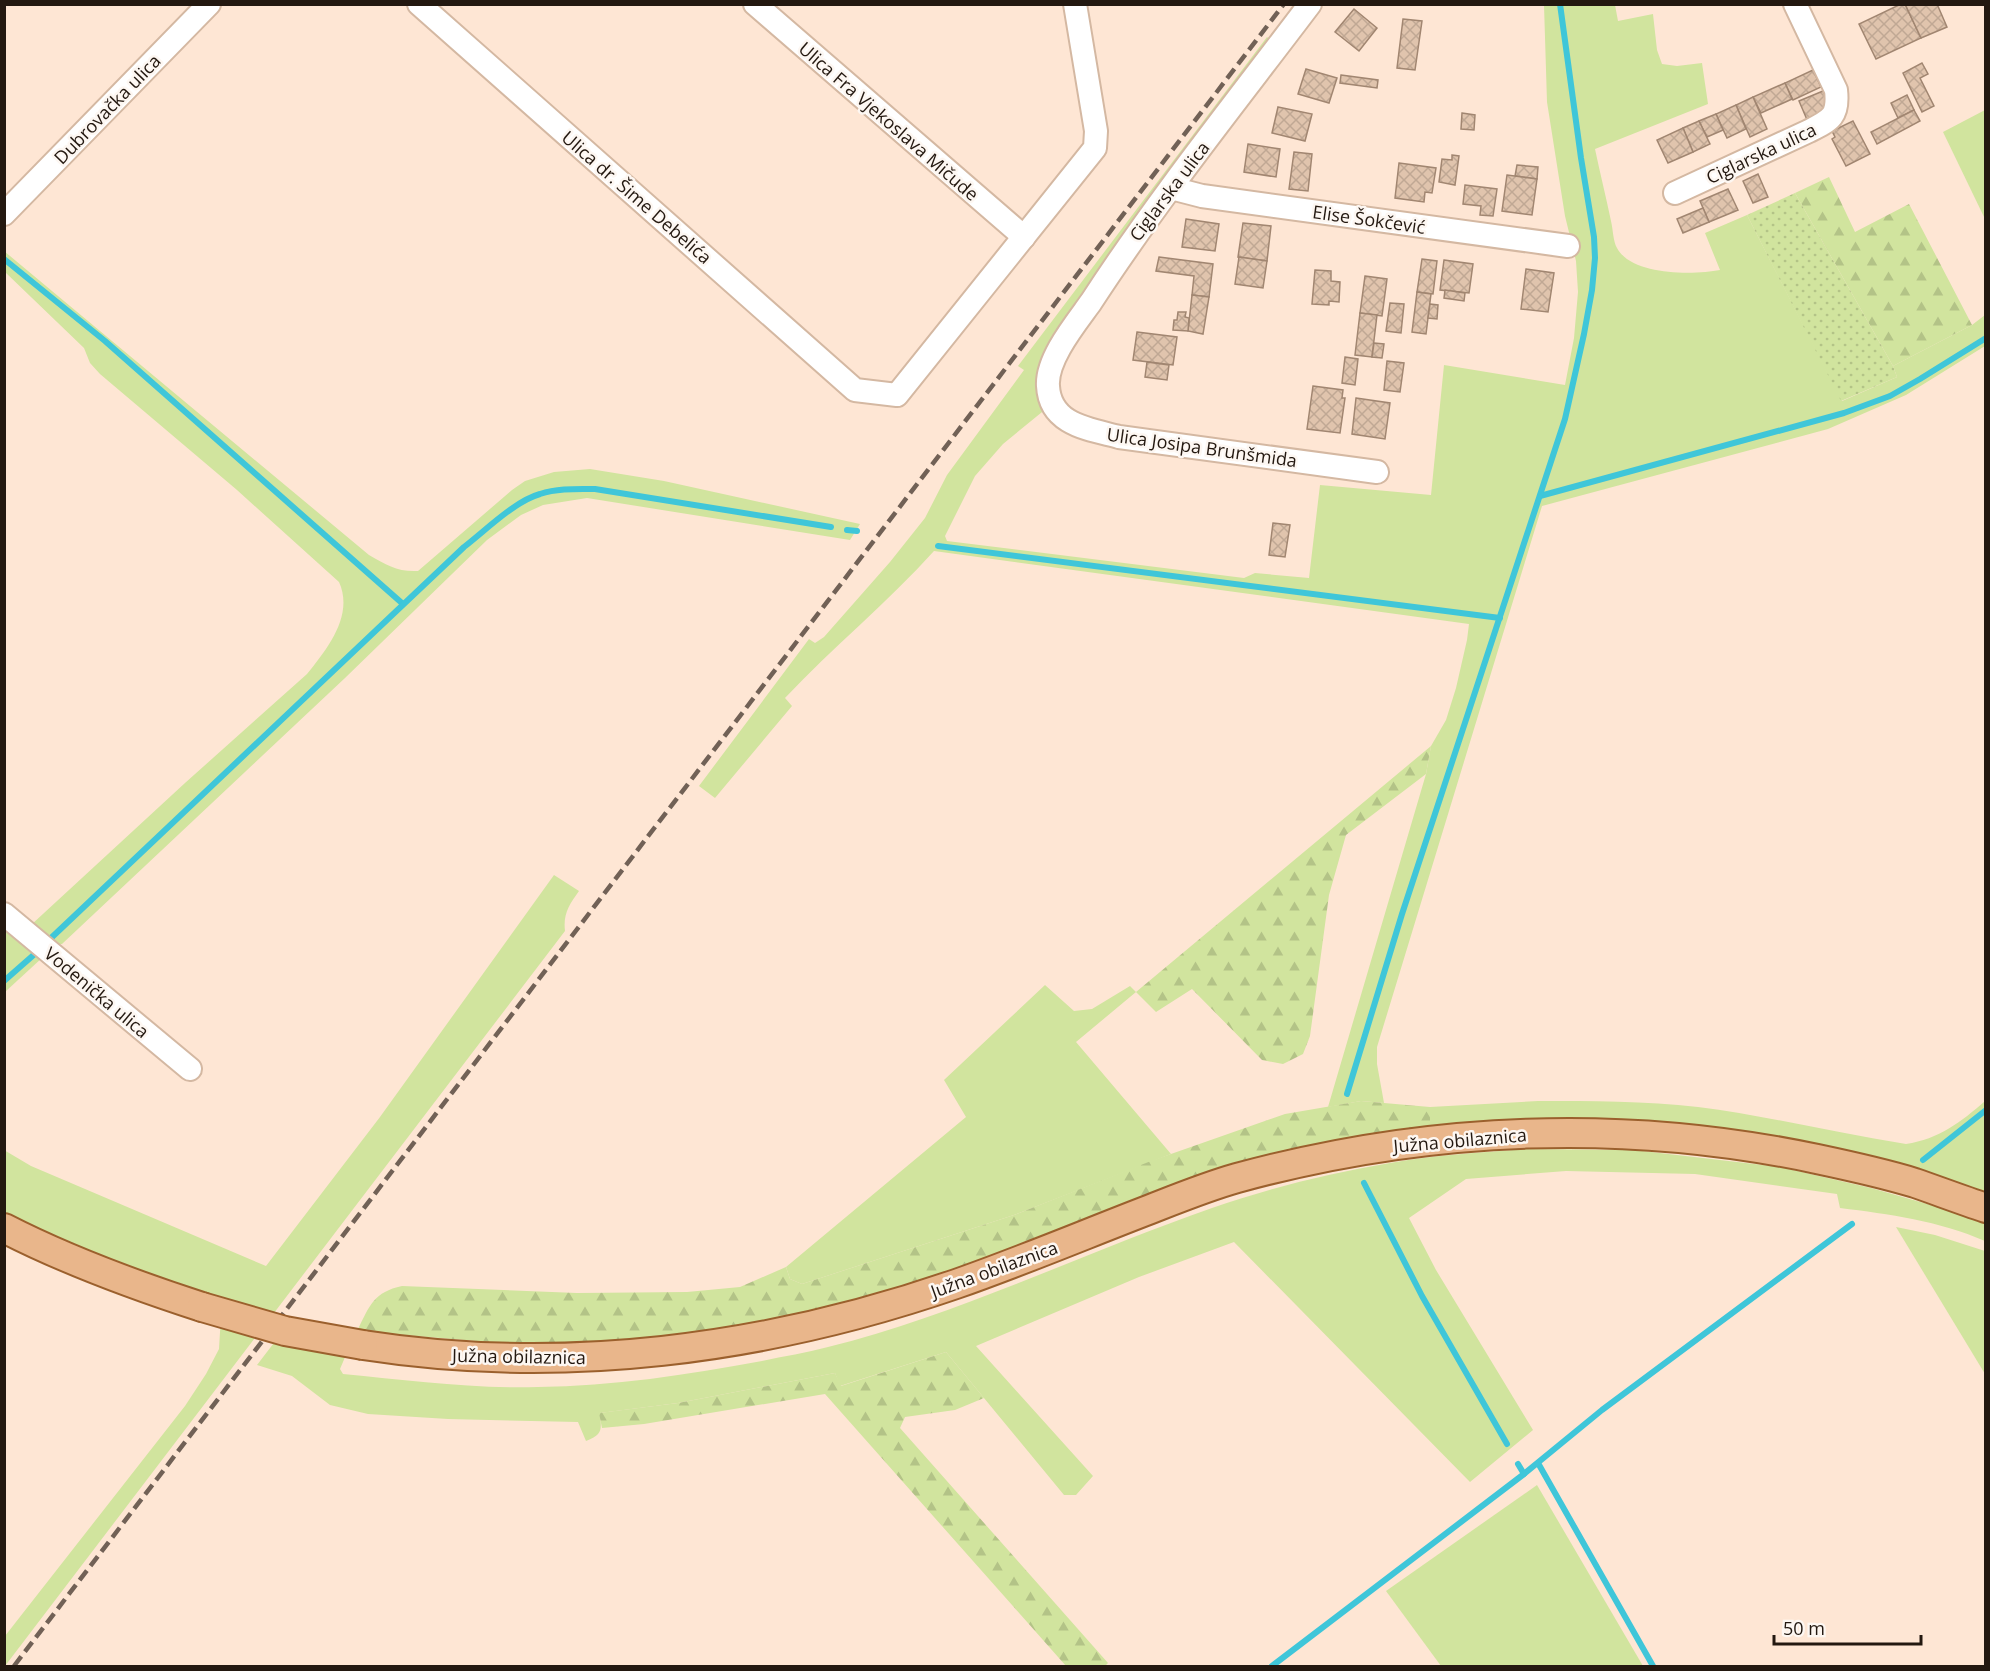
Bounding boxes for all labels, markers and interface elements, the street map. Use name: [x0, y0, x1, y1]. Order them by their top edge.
street label: Ulica Fra Vjekoslava Mičude: [794, 36, 984, 206]
street label: Dubrovačka ulica: [48, 49, 166, 169]
street label: Ciglarska ulica: [1702, 117, 1820, 189]
street label: Ulica dr. Šime Debelića: [557, 125, 717, 269]
street label: Ciglarska ulica: [1124, 136, 1214, 246]
street label: Elise Šokčević: [1311, 199, 1427, 239]
street label: Ulica Josipa Brunšmida: [1105, 422, 1299, 472]
street label: Vodenička ulica: [40, 941, 154, 1043]
street label: Južna obilaznica: [1390, 1122, 1528, 1158]
street label: Južna obilaznica: [925, 1235, 1061, 1304]
street label: Južna obilaznica: [450, 1343, 586, 1369]
scale bar: [1774, 1608, 1921, 1646]
text: 50 m: [1783, 1616, 1825, 1640]

